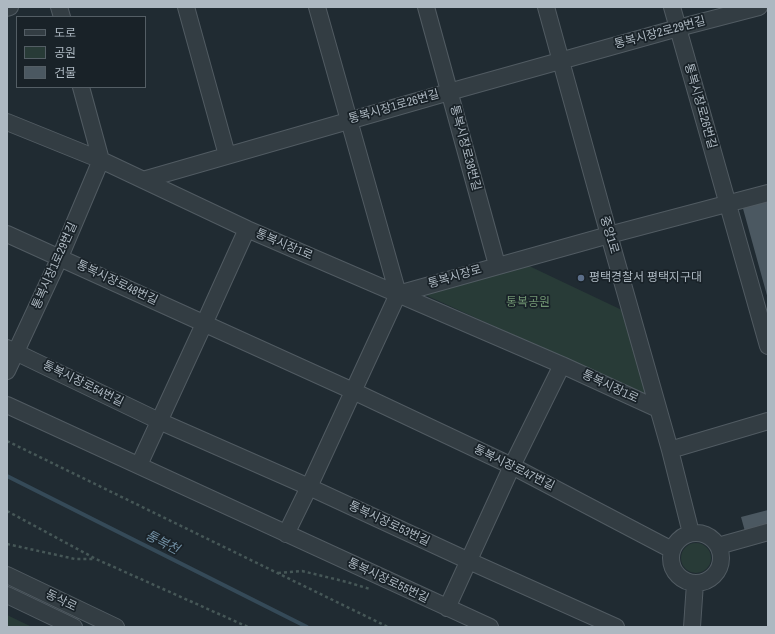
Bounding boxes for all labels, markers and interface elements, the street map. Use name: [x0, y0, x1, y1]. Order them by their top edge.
street label: 통복시장2로29번길: [613, 14, 707, 52]
legend: [16, 16, 146, 88]
text: 도로: [54, 25, 76, 41]
text: 공원: [54, 45, 76, 61]
street label: 통복시장로26번길: [681, 62, 719, 150]
text: 건물: [54, 65, 76, 81]
street label: 통복시장1로26번길: [347, 87, 441, 127]
street label: 통복시장로38번길: [447, 104, 483, 192]
street label: 중앙1로: [597, 214, 621, 256]
street label: 통복시장1로29번길: [29, 220, 81, 312]
street label: 통복시장1로: [253, 227, 315, 263]
street label: 통복시장로48번길: [74, 258, 160, 308]
street label: 통복시장로: [426, 262, 484, 292]
place label: 평택경찰서 평택지구대: [589, 271, 702, 285]
marker: 평택경찰서 평택지구대: [576, 273, 586, 283]
park label: 통복공원: [506, 296, 550, 310]
street label: 통복시장로54번길: [40, 358, 126, 410]
street label: 통복시장1로: [579, 368, 641, 406]
street label: 통복시장로47번길: [471, 442, 557, 494]
street label: 통복시장로53번길: [346, 499, 432, 549]
water label: 통복천: [142, 528, 182, 558]
street label: 통복시장로55번길: [345, 556, 431, 606]
street label: 동삭로: [43, 587, 79, 615]

